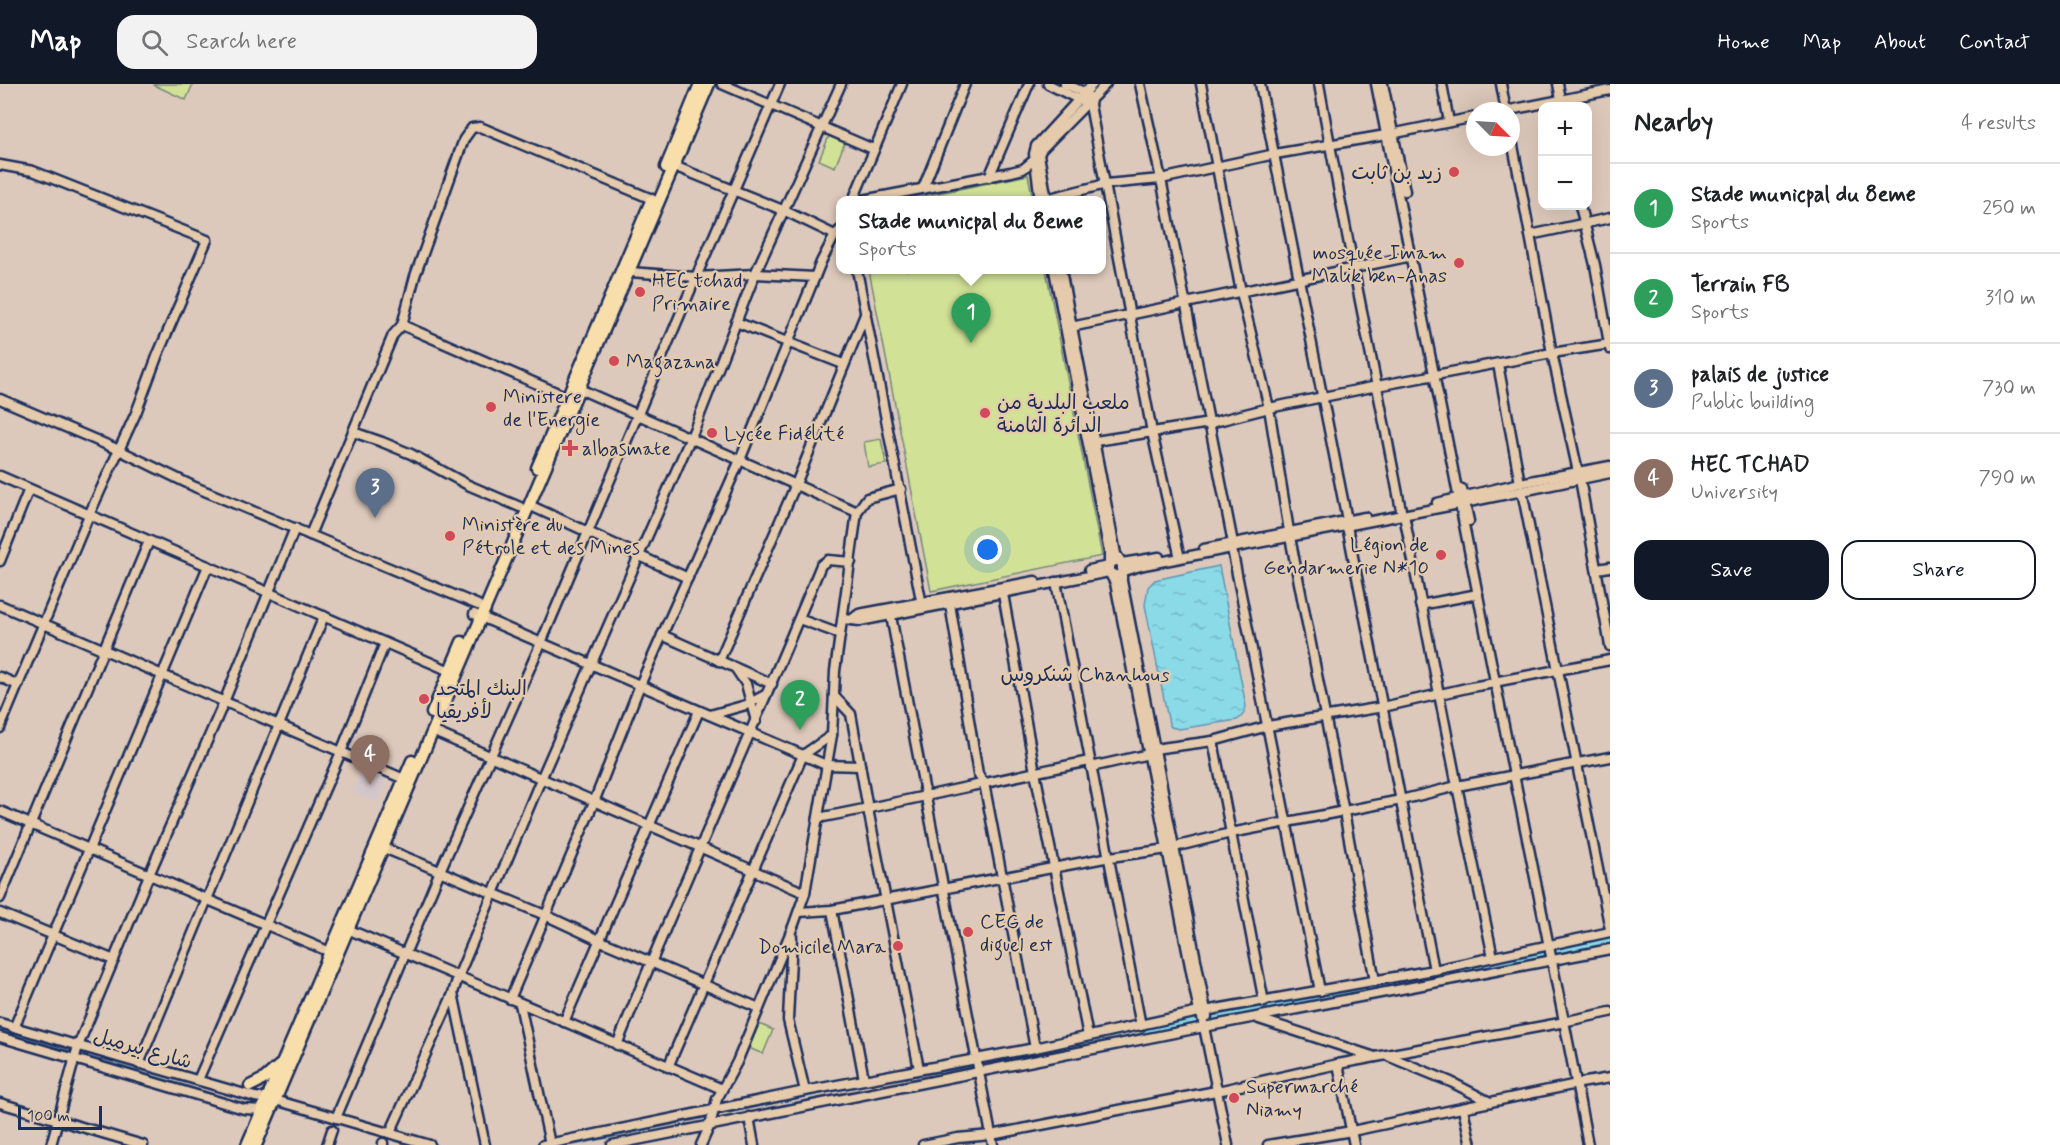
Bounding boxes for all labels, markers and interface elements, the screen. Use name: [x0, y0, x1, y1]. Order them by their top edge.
search box: [117, 15, 537, 69]
text: Map: [30, 24, 81, 61]
icon: search: [138, 26, 171, 59]
text: Search here: [186, 28, 297, 56]
text: Home: [1718, 28, 1770, 56]
text: Map: [1803, 28, 1841, 56]
text: About: [1874, 28, 1926, 56]
text: Contact: [1959, 28, 2030, 56]
north arrow: [1466, 102, 1520, 156]
map controls: [1538, 102, 1592, 210]
button: +: [1538, 102, 1592, 156]
text: Nearby: [1634, 106, 1713, 140]
text: 4 results: [1961, 110, 2036, 137]
button: −: [1538, 156, 1592, 210]
place label: زيد بن ثابت: [1351, 160, 1442, 187]
marker: زيد بن ثابت: [1447, 165, 1461, 179]
text: Stade municpal du 8eme: [1691, 181, 1916, 209]
text: 1: [1649, 195, 1658, 222]
text: 250 m: [1982, 195, 2036, 222]
popup: [836, 196, 1106, 274]
text: Stade municpal du 8eme: [859, 208, 1083, 236]
text: Sports: [1691, 209, 1749, 236]
text: Sports: [859, 236, 917, 263]
place label: mosquée Imam Malik ben-Anas: [1312, 240, 1447, 290]
marker: mosquée Imam Malik ben-Anas: [1452, 256, 1466, 270]
place label: HEC tchad Primaire: [652, 268, 742, 318]
text: Terrain FB: [1691, 271, 1790, 299]
marker: HEC tchad Primaire: [633, 285, 647, 299]
text: 2: [1649, 285, 1658, 312]
text: 310 m: [1985, 285, 2036, 312]
pin: 1: [952, 294, 990, 343]
text: Sports: [1691, 299, 1749, 326]
place label: Magazana: [626, 349, 715, 378]
marker: Magazana: [607, 354, 621, 368]
text: palais de justice: [1691, 361, 1829, 389]
text: 3: [1649, 375, 1658, 402]
text: 730 m: [1982, 375, 2036, 402]
place label: Ministere de l'Energie: [503, 384, 600, 435]
text: Public building: [1691, 389, 1814, 416]
place label: ملعب البلدية من الدائرة الثامنة: [997, 390, 1130, 440]
marker: Ministere de l'Energie: [484, 400, 498, 414]
marker: ملعب البلدية من الدائرة الثامنة: [978, 406, 992, 420]
place label: Lycée Fidélité: [724, 421, 844, 448]
marker: Lycée Fidélité: [705, 426, 719, 440]
place label: albasmate: [582, 436, 671, 463]
marker: albasmate: [563, 441, 577, 455]
text: HEC TCHAD: [1691, 451, 1810, 479]
text: 4: [1648, 465, 1659, 492]
text: 790 m: [1979, 465, 2036, 492]
pin: 3: [356, 468, 394, 518]
text: University: [1691, 479, 1778, 506]
place label: Ministère du Pétrole et des Mines: [462, 512, 640, 562]
marker: Ministère du Pétrole et des Mines: [443, 529, 457, 543]
place label: Légion de Gendarmerie N*10: [1263, 532, 1429, 582]
your location: [973, 535, 1002, 564]
button: Save: [1634, 540, 1829, 600]
button: Share: [1841, 540, 2036, 600]
marker: Légion de Gendarmerie N*10: [1434, 548, 1448, 562]
district label: شنكروس Chanhous: [1001, 661, 1169, 689]
place label: البنك المتحد لأفريقيا: [436, 676, 527, 726]
pin: 2: [780, 680, 820, 730]
marker: البنك المتحد لأفريقيا: [417, 692, 431, 706]
pin: 4: [350, 736, 389, 785]
place label: CEG de diguel est: [980, 909, 1053, 961]
marker: CEG de diguel est: [961, 925, 975, 939]
place label: Domicile Mara: [758, 934, 887, 961]
marker: Domicile Mara: [891, 939, 905, 953]
street label: شارع بيرميل: [90, 1023, 195, 1076]
place label: Supermarché Niamy: [1246, 1074, 1358, 1124]
marker: Supermarché Niamy: [1227, 1091, 1241, 1105]
scale bar: [18, 1103, 102, 1130]
text: 100 m: [27, 1106, 70, 1127]

